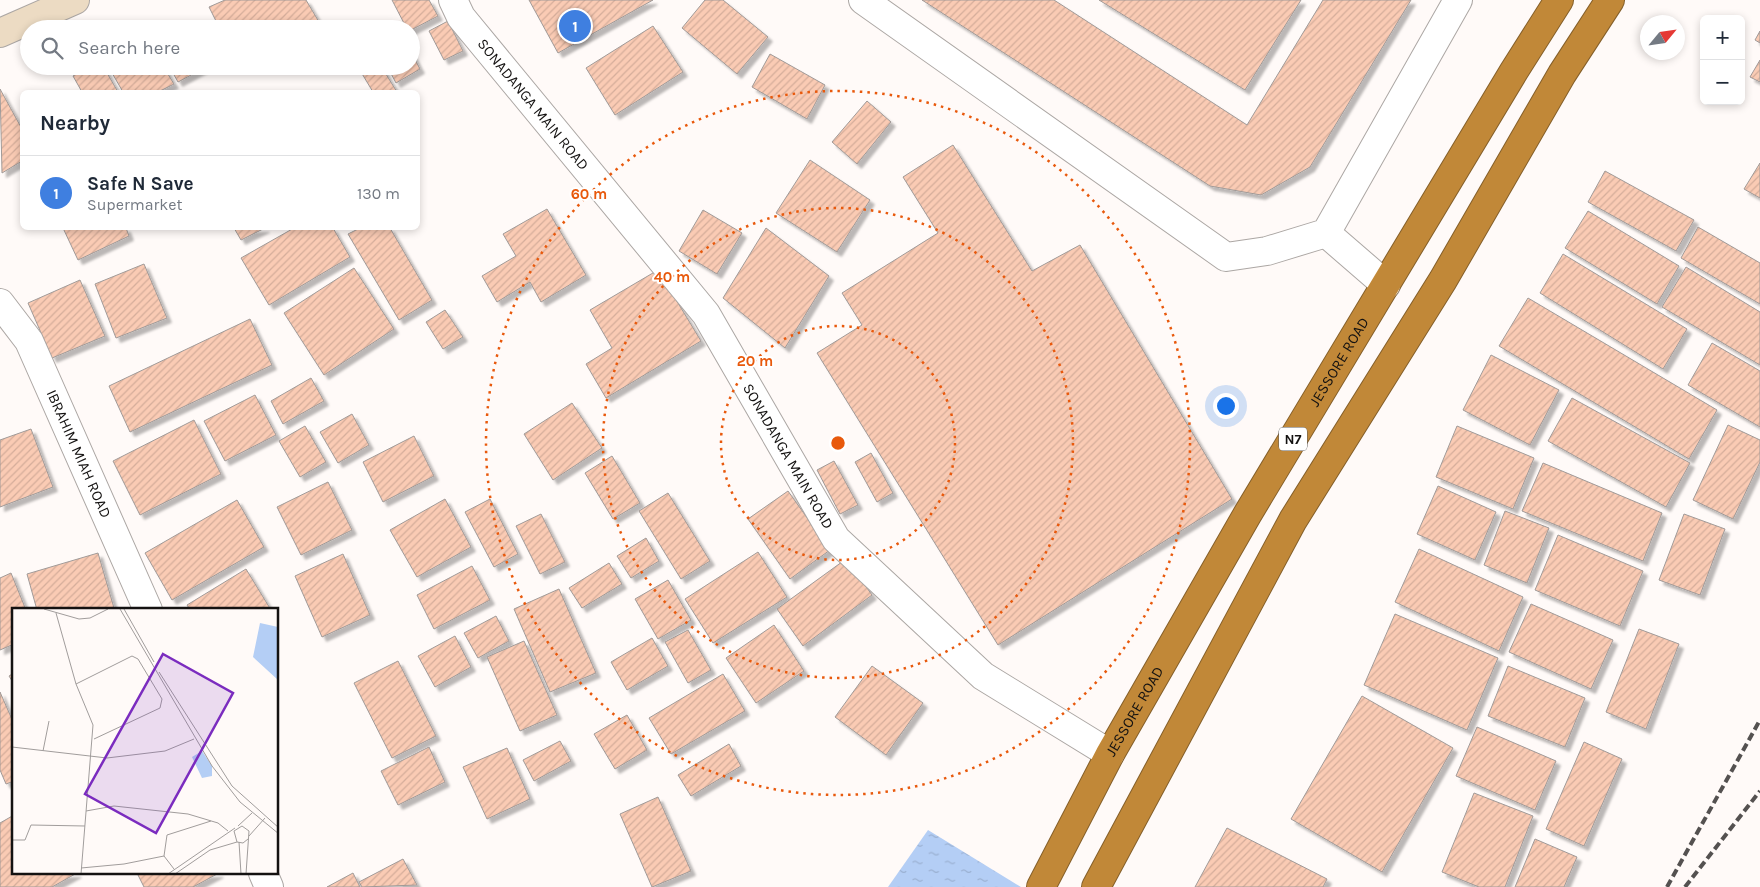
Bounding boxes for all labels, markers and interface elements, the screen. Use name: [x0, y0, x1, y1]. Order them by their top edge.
pin: 1: [559, 7, 591, 45]
north arrow: [1640, 15, 1685, 60]
map controls: [1700, 15, 1745, 105]
button: +: [1700, 15, 1745, 60]
search box: [20, 20, 420, 75]
icon: search: [38, 34, 66, 62]
street label: SONADANGA MAIN ROAD: [474, 35, 593, 174]
text: Search here: [78, 37, 180, 59]
button: −: [1700, 60, 1745, 105]
text: Nearby: [40, 111, 110, 135]
text: Safe N Save: [87, 173, 194, 195]
text: 1: [53, 184, 59, 203]
text: 130 m: [357, 184, 400, 203]
text: 60 m: [571, 185, 607, 203]
text: Supermarket: [87, 195, 183, 214]
text: 40 m: [654, 268, 690, 286]
street label: JESSORE ROAD: [1305, 314, 1373, 410]
text: 20 m: [737, 352, 773, 370]
street label: SONADANGA MAIN ROAD: [739, 380, 837, 532]
street label: IBRAHIM MIAH ROAD: [43, 387, 115, 521]
your location: [1213, 393, 1239, 419]
road number: N7: [1279, 428, 1307, 450]
centre of rings: [829, 434, 847, 452]
inset map: [12, 608, 279, 874]
street label: JESSORE ROAD: [1102, 663, 1167, 760]

